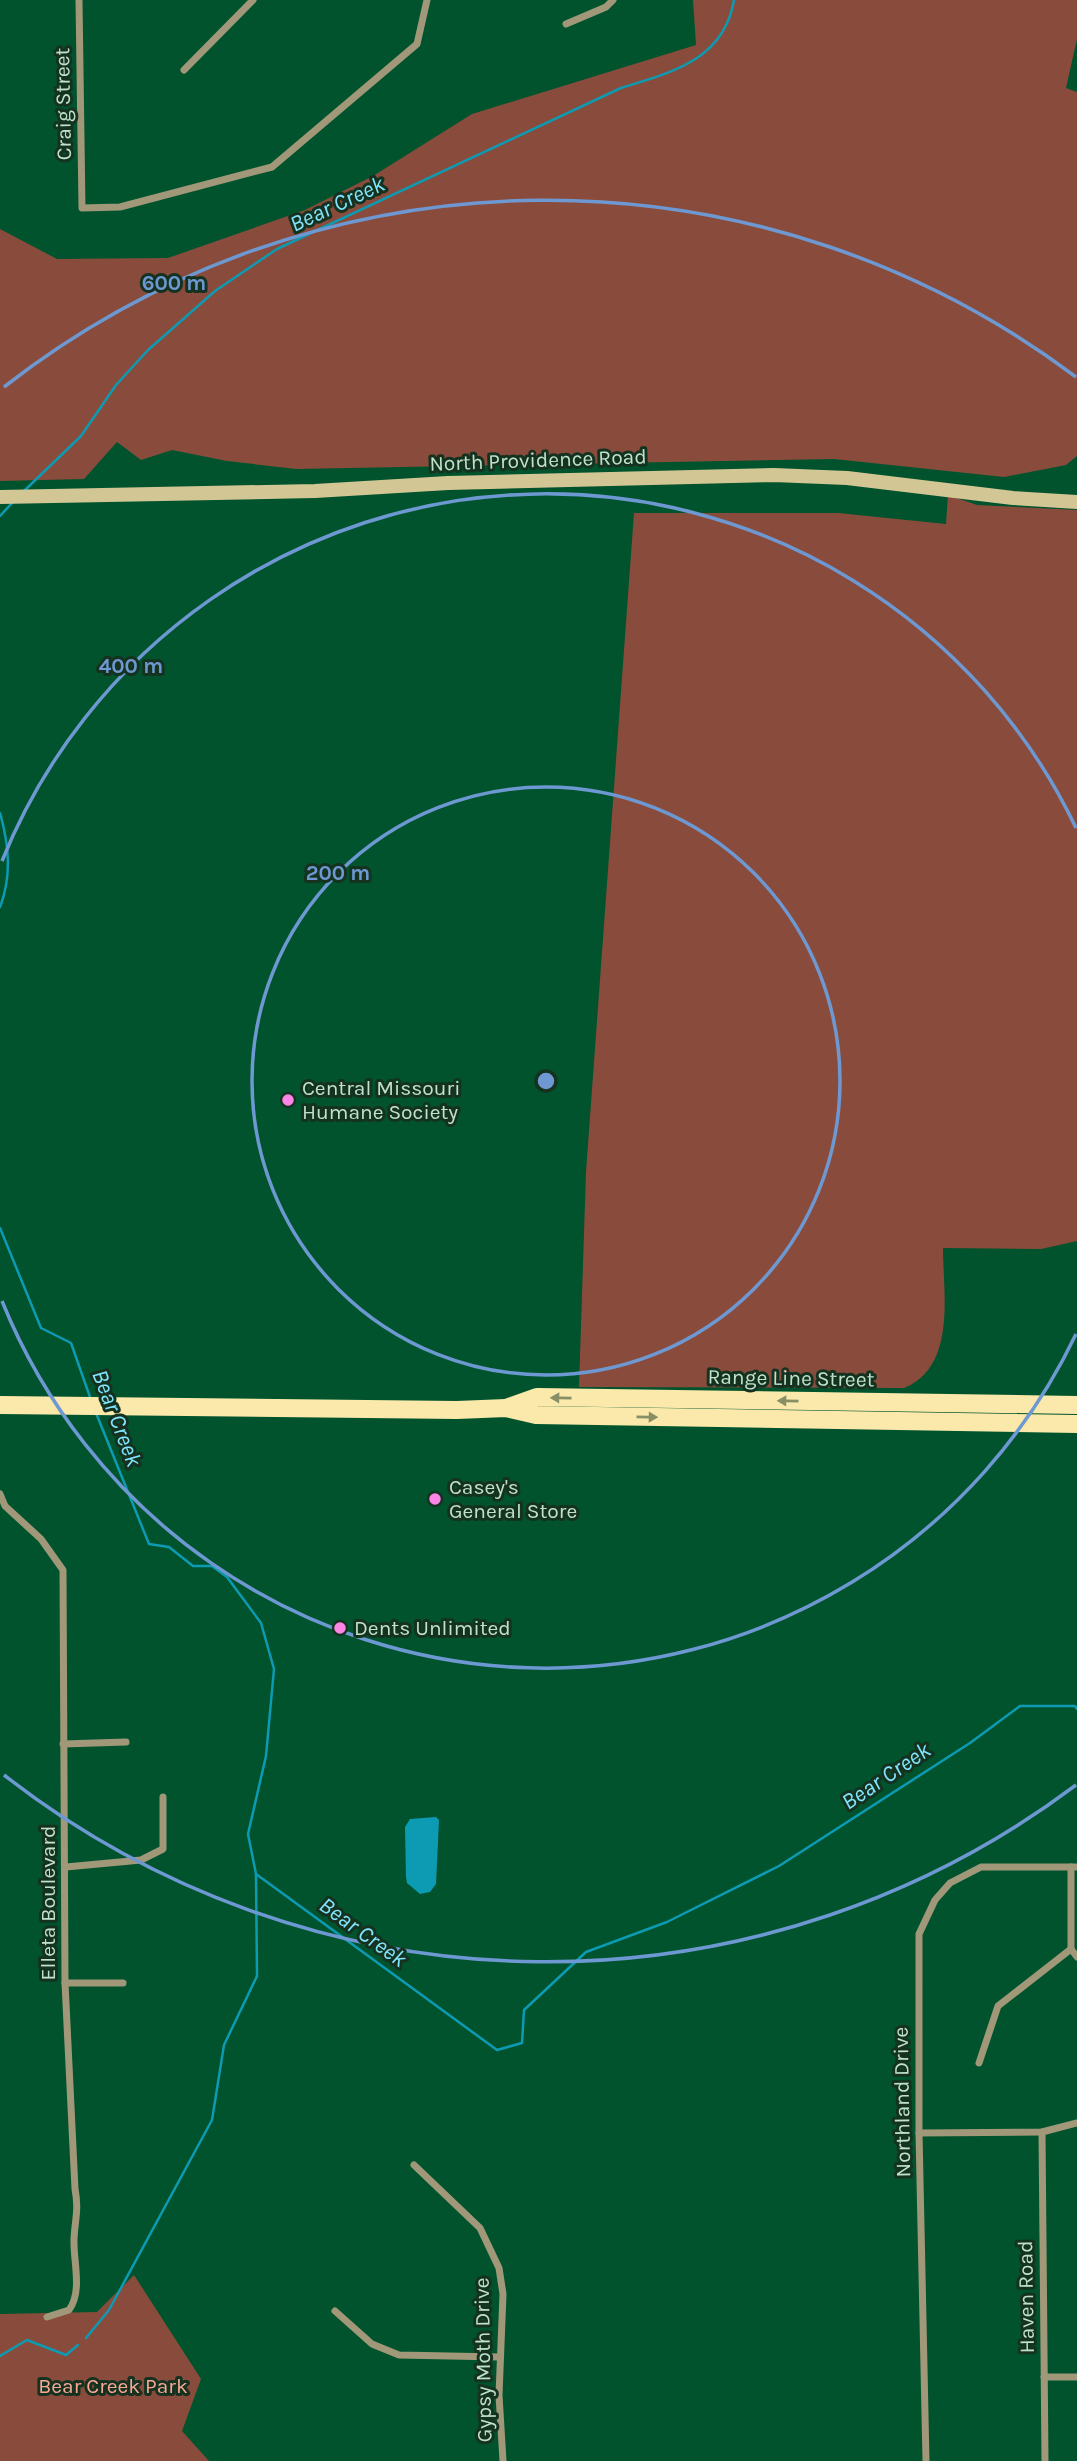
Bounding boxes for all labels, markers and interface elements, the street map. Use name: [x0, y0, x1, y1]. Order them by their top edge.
street label: Craig Street: [50, 47, 76, 161]
water label: Bear Creek: [285, 170, 389, 238]
text: 600 m: [142, 271, 206, 295]
street label: North Providence Road: [429, 444, 647, 476]
text: 400 m: [99, 654, 163, 678]
text: 200 m: [306, 861, 370, 885]
centre of rings: [534, 1069, 558, 1093]
place label: Central Missouri Humane Society: [302, 1076, 460, 1124]
marker: Central Missouri Humane Society: [280, 1092, 296, 1108]
street label: Range Line Street: [707, 1365, 875, 1391]
water label: Bear Creek: [86, 1366, 148, 1471]
one-way arrow: [550, 1392, 572, 1404]
one-way arrow: [777, 1395, 799, 1407]
one-way arrow: [636, 1411, 658, 1422]
place label: Casey's General Store: [449, 1475, 577, 1523]
marker: Casey's General Store: [427, 1491, 443, 1507]
place label: Dents Unlimited: [354, 1616, 511, 1640]
marker: Dents Unlimited: [332, 1620, 348, 1636]
water label: Bear Creek: [836, 1736, 936, 1816]
street label: Elleta Boulevard: [36, 1826, 60, 1980]
water label: Bear Creek: [314, 1891, 412, 1973]
street label: Northland Drive: [889, 2027, 915, 2177]
street label: Haven Road: [1013, 2240, 1039, 2354]
street label: Gypsy Moth Drive: [470, 2277, 496, 2443]
park label: Bear Creek Park: [38, 2374, 188, 2398]

